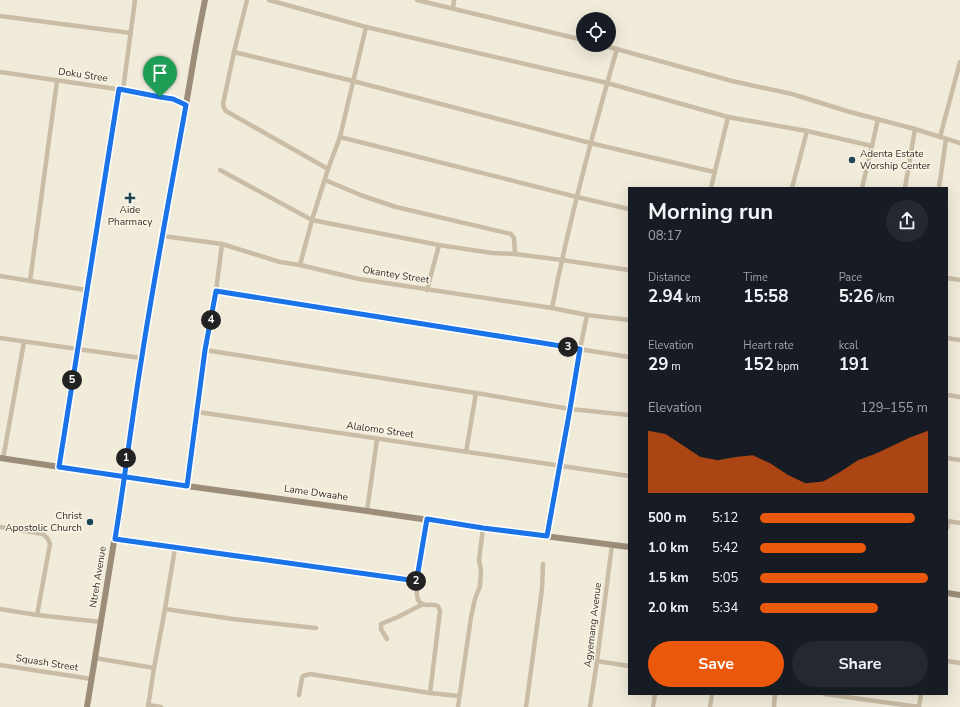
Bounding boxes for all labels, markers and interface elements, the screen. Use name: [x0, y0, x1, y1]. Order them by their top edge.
map controls: [576, 12, 616, 52]
button: locate: [576, 12, 616, 52]
pin: [143, 56, 177, 97]
icon: arrive: [149, 62, 171, 84]
street label: Doku Stree: [57, 65, 109, 85]
place label: Adenta Estate Worship Center: [860, 147, 931, 173]
marker: Adenta Estate Worship Center: [847, 155, 857, 165]
marker: Aide Pharmacy: [125, 193, 135, 203]
text: Morning run: [648, 197, 773, 227]
button: share: [886, 200, 928, 242]
place label: Aide Pharmacy: [108, 203, 153, 229]
text: 08:17: [648, 227, 682, 245]
street label: Okantey Street: [362, 263, 431, 287]
text: Distance: [648, 270, 691, 285]
text: Time: [743, 270, 768, 285]
text: Pace: [839, 270, 862, 285]
text: 2.94: [648, 285, 683, 308]
text: 15:58: [743, 285, 788, 308]
text: 5:26: [839, 285, 873, 308]
text: km: [683, 291, 701, 306]
text: /km: [873, 291, 894, 306]
pin: 4: [201, 310, 221, 330]
text: 4: [208, 312, 214, 327]
pin: 3: [558, 337, 578, 357]
text: Elevation: [648, 338, 694, 353]
text: Heart rate: [743, 338, 794, 353]
text: kcal: [839, 338, 858, 353]
text: 3: [565, 339, 571, 354]
text: 29: [648, 353, 668, 376]
text: 152: [743, 353, 774, 376]
text: 191: [839, 353, 869, 376]
text: m: [668, 359, 681, 374]
text: bpm: [774, 359, 799, 374]
pin: 5: [62, 370, 82, 390]
text: 5: [69, 372, 75, 387]
text: Elevation: [648, 399, 702, 417]
text: 129–155 m: [860, 399, 928, 417]
street label: Alalomo Street: [345, 418, 415, 442]
pin: 1: [116, 448, 136, 468]
text: 1: [123, 450, 129, 465]
street label: Lame Dwaahe: [283, 482, 349, 504]
place label: Christ Apostolic Church: [5, 509, 82, 535]
text: 500 m: [648, 509, 686, 527]
text: 5:12: [712, 509, 738, 527]
marker: Christ Apostolic Church: [85, 517, 95, 527]
text: 1.0 km: [648, 539, 689, 557]
text: 5:42: [712, 539, 738, 557]
street label: Ntreh Avenue: [86, 545, 110, 609]
text: 1.5 km: [648, 569, 689, 587]
text: 5:05: [712, 569, 738, 587]
pin: 2: [406, 571, 426, 591]
text: 2: [413, 573, 419, 588]
street label: Agyemang Avenue: [581, 582, 605, 668]
text: 2.0 km: [648, 599, 689, 617]
text: 5:34: [712, 599, 738, 617]
button: Save: [648, 641, 784, 687]
button: Share: [792, 641, 928, 687]
street label: Squash Street: [15, 651, 80, 675]

